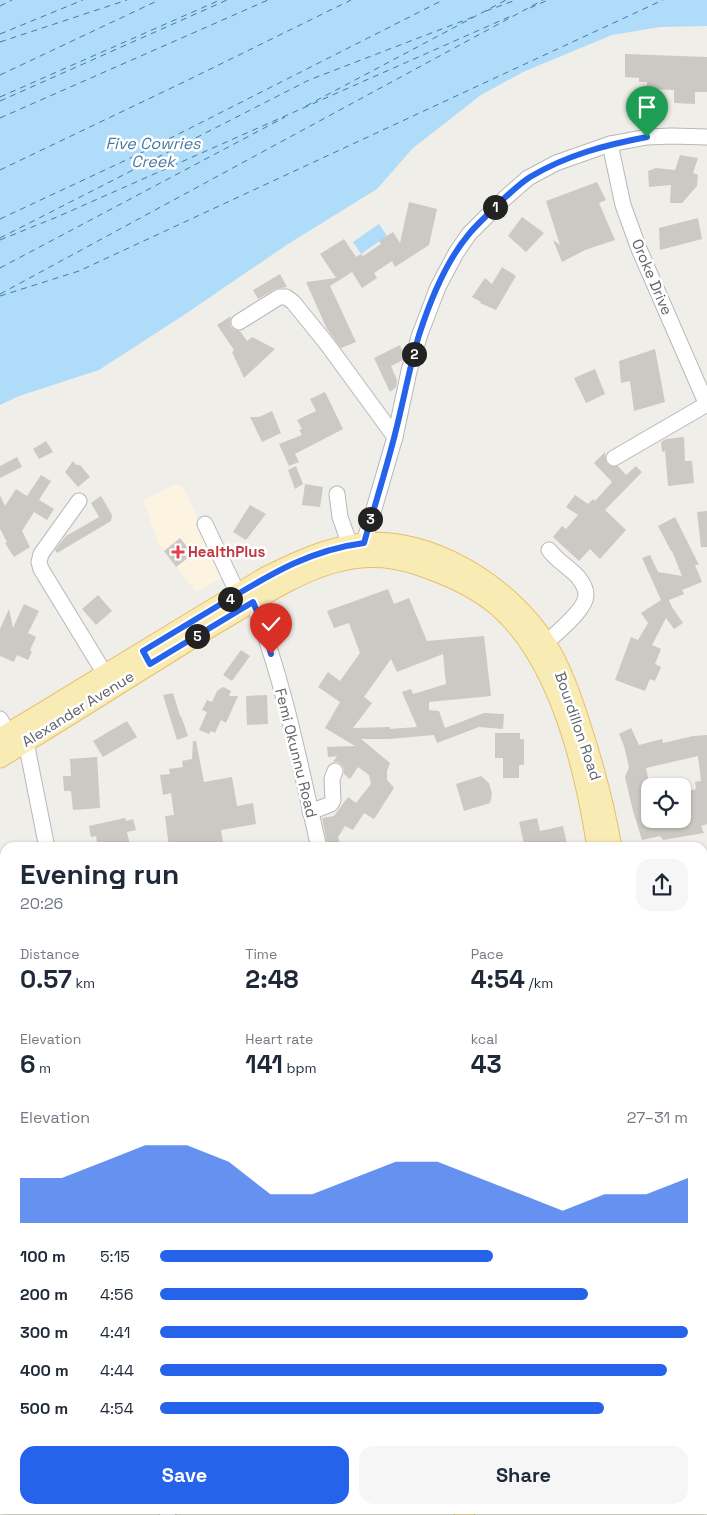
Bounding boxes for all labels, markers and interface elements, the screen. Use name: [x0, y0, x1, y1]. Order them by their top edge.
pin: [626, 86, 668, 137]
icon: arrive: [633, 93, 661, 121]
water label: Five Cowries Creek: [105, 133, 201, 172]
pin: 1: [482, 194, 508, 220]
text: 1: [492, 198, 499, 216]
street label: Oroke Drive: [628, 236, 677, 318]
pin: 2: [402, 342, 426, 366]
text: 2: [410, 345, 419, 363]
pin: 3: [358, 506, 382, 532]
text: 3: [366, 510, 375, 528]
place label: HealthPlus: [188, 542, 266, 561]
marker: HealthPlus: [172, 546, 184, 558]
pin: 4: [218, 586, 242, 612]
text: 4: [226, 590, 235, 608]
pin: [250, 603, 292, 654]
icon: check: [257, 610, 285, 638]
pin: 5: [184, 624, 210, 648]
text: 5: [193, 627, 202, 645]
street label: Alexander Avenue: [18, 666, 138, 751]
street label: Bourdillon Road: [551, 669, 606, 783]
street label: Femi Okunnu Road: [271, 686, 322, 820]
map controls: [641, 778, 691, 828]
button: locate: [641, 778, 691, 828]
text: Evening run: [20, 856, 179, 892]
button: share: [636, 859, 688, 911]
text: 20:26: [20, 893, 63, 914]
text: Distance: [20, 945, 80, 963]
text: Time: [245, 945, 277, 963]
text: Pace: [471, 945, 503, 963]
text: 0.57: [20, 963, 72, 995]
text: 2:48: [245, 963, 299, 995]
text: 4:54: [471, 963, 525, 995]
text: km: [72, 974, 95, 992]
text: /km: [525, 974, 553, 992]
text: Elevation: [20, 1030, 81, 1048]
text: Heart rate: [245, 1030, 313, 1048]
text: kcal: [471, 1030, 498, 1048]
text: 6: [20, 1048, 35, 1080]
text: 141: [245, 1048, 283, 1080]
text: 43: [471, 1048, 502, 1080]
text: m: [35, 1059, 51, 1077]
text: bpm: [283, 1059, 317, 1077]
text: Elevation: [20, 1107, 90, 1128]
text: 27–31 m: [627, 1107, 688, 1128]
text: 100 m: [20, 1246, 66, 1267]
text: 5:15: [100, 1246, 130, 1267]
text: 200 m: [20, 1284, 68, 1305]
text: 4:56: [100, 1284, 133, 1305]
text: 300 m: [20, 1322, 68, 1343]
text: 4:41: [100, 1322, 130, 1343]
text: 400 m: [20, 1360, 69, 1381]
text: 4:44: [100, 1360, 134, 1381]
text: 500 m: [20, 1398, 68, 1419]
text: 4:54: [100, 1398, 134, 1419]
button: Save: [20, 1446, 349, 1504]
button: Share: [359, 1446, 688, 1504]

